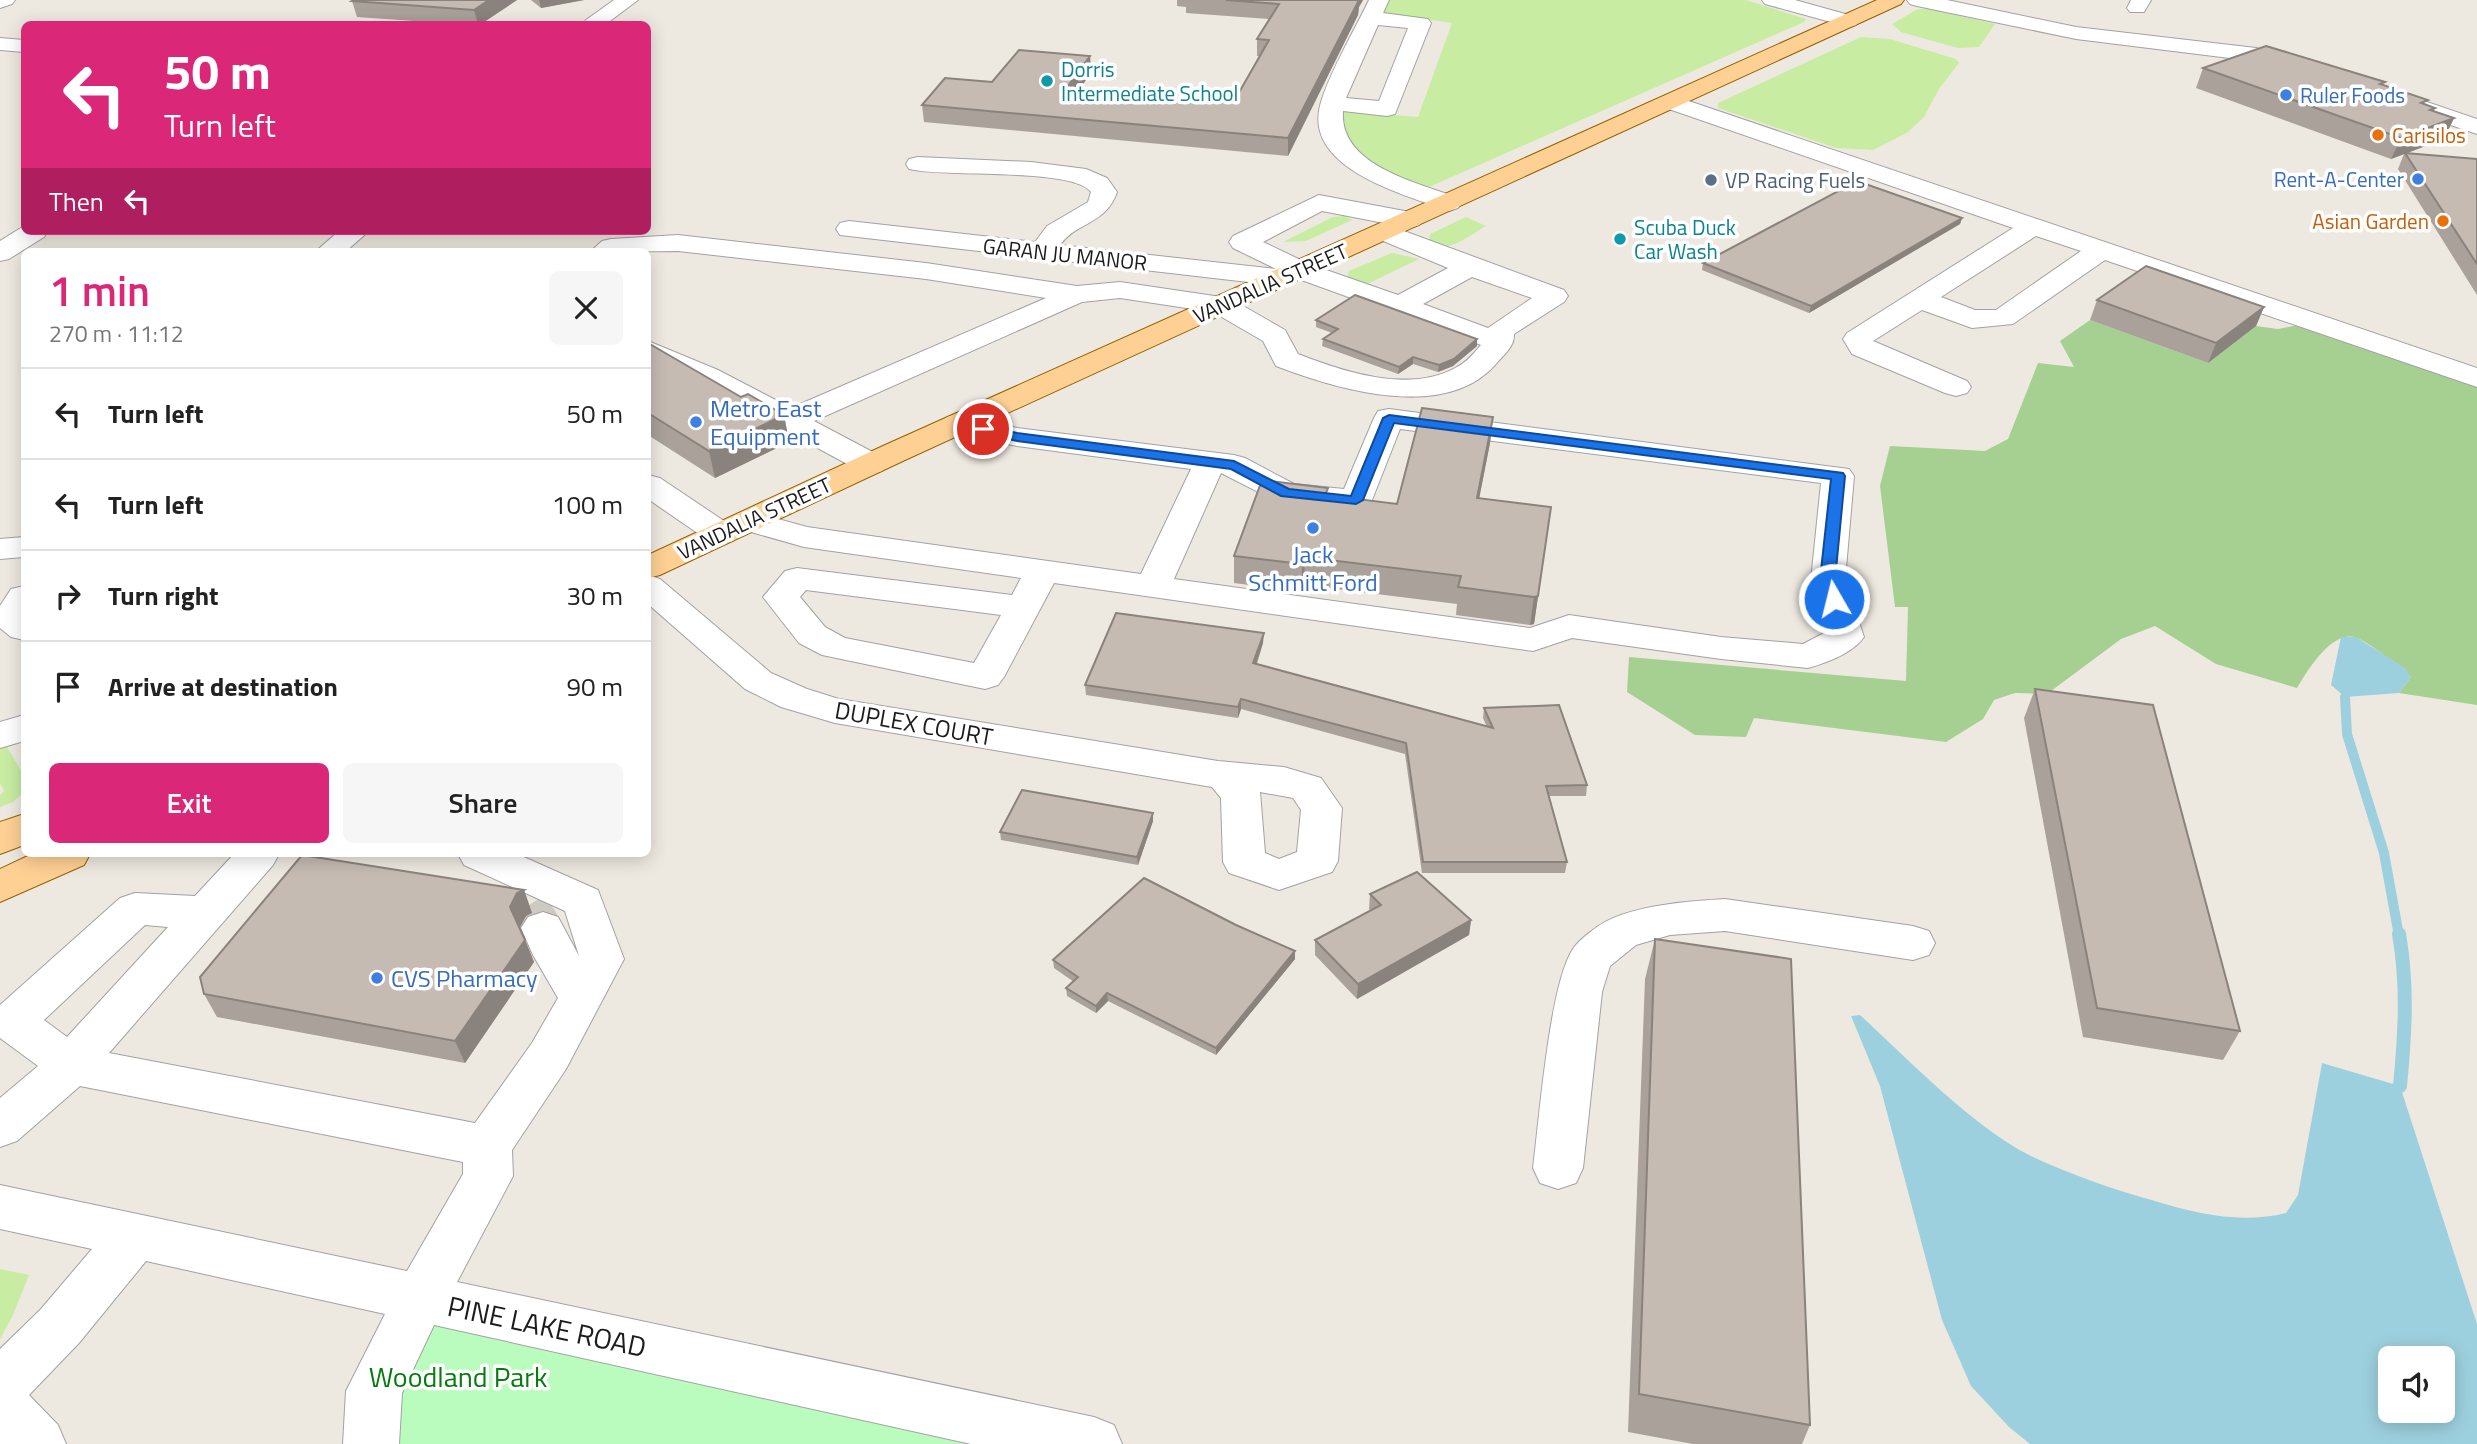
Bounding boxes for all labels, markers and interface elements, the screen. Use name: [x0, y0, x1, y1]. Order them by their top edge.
text: 50 m: [164, 33, 271, 108]
icon: left: [49, 49, 140, 140]
place label: Dorris Intermediate School: [1061, 53, 1238, 109]
marker: Dorris Intermediate School: [1039, 73, 1055, 89]
place label: Ruler Foods: [2300, 79, 2405, 111]
marker: Ruler Foods: [2278, 87, 2294, 103]
text: Turn left: [164, 101, 276, 149]
place label: Carisilos: [2392, 119, 2466, 151]
marker: Carisilos: [2370, 127, 2386, 143]
place label: Rent-A-Center: [2274, 163, 2404, 195]
place label: VP Racing Fuels: [1725, 164, 1865, 196]
marker: Rent-A-Center: [2410, 171, 2426, 187]
marker: VP Racing Fuels: [1703, 172, 1719, 188]
text: Then: [49, 182, 104, 221]
icon: left: [118, 182, 156, 220]
place label: Asian Garden: [2312, 205, 2429, 237]
place label: Scuba Duck Car Wash: [1634, 211, 1736, 267]
marker: Asian Garden: [2435, 213, 2451, 229]
street label: GARAN JU MANOR: [981, 229, 1149, 279]
marker: Scuba Duck Car Wash: [1612, 231, 1628, 247]
street label: VANDALIA STREET: [1188, 235, 1352, 331]
text: 1 min: [49, 258, 150, 322]
button: close: [549, 271, 623, 345]
text: 270 m · 11:12: [49, 316, 184, 351]
place label: Metro East Equipment: [710, 390, 822, 454]
text: Turn left: [108, 394, 203, 433]
text: 50 m: [566, 394, 623, 433]
icon: left: [49, 395, 87, 433]
pin: [953, 399, 1013, 459]
icon: arrive: [964, 410, 1002, 448]
marker: Metro East Equipment: [688, 414, 704, 430]
street label: VANDALIA STREET: [672, 468, 836, 568]
text: Turn left: [108, 485, 203, 524]
text: 100 m: [552, 485, 623, 524]
icon: left: [49, 486, 87, 524]
marker: Jack Schmitt Ford: [1305, 520, 1321, 536]
place label: Jack Schmitt Ford: [1248, 536, 1378, 600]
position arrow: [1797, 562, 1871, 636]
text: Turn right: [108, 576, 219, 615]
text: 30 m: [566, 576, 623, 615]
icon: right: [49, 577, 87, 615]
text: Arrive at destination: [108, 667, 338, 706]
text: 90 m: [566, 667, 623, 706]
icon: arrive: [49, 668, 87, 706]
street label: DUPLEX COURT: [832, 691, 996, 755]
button: Exit: [49, 763, 329, 843]
button: Share: [343, 763, 623, 843]
place label: CVS Pharmacy: [391, 960, 538, 996]
marker: CVS Pharmacy: [369, 970, 385, 986]
street label: PINE LAKE ROAD: [444, 1284, 650, 1368]
map controls: [2378, 1346, 2455, 1423]
button: sound: [2378, 1346, 2455, 1423]
park label: Woodland Park: [369, 1355, 547, 1398]

